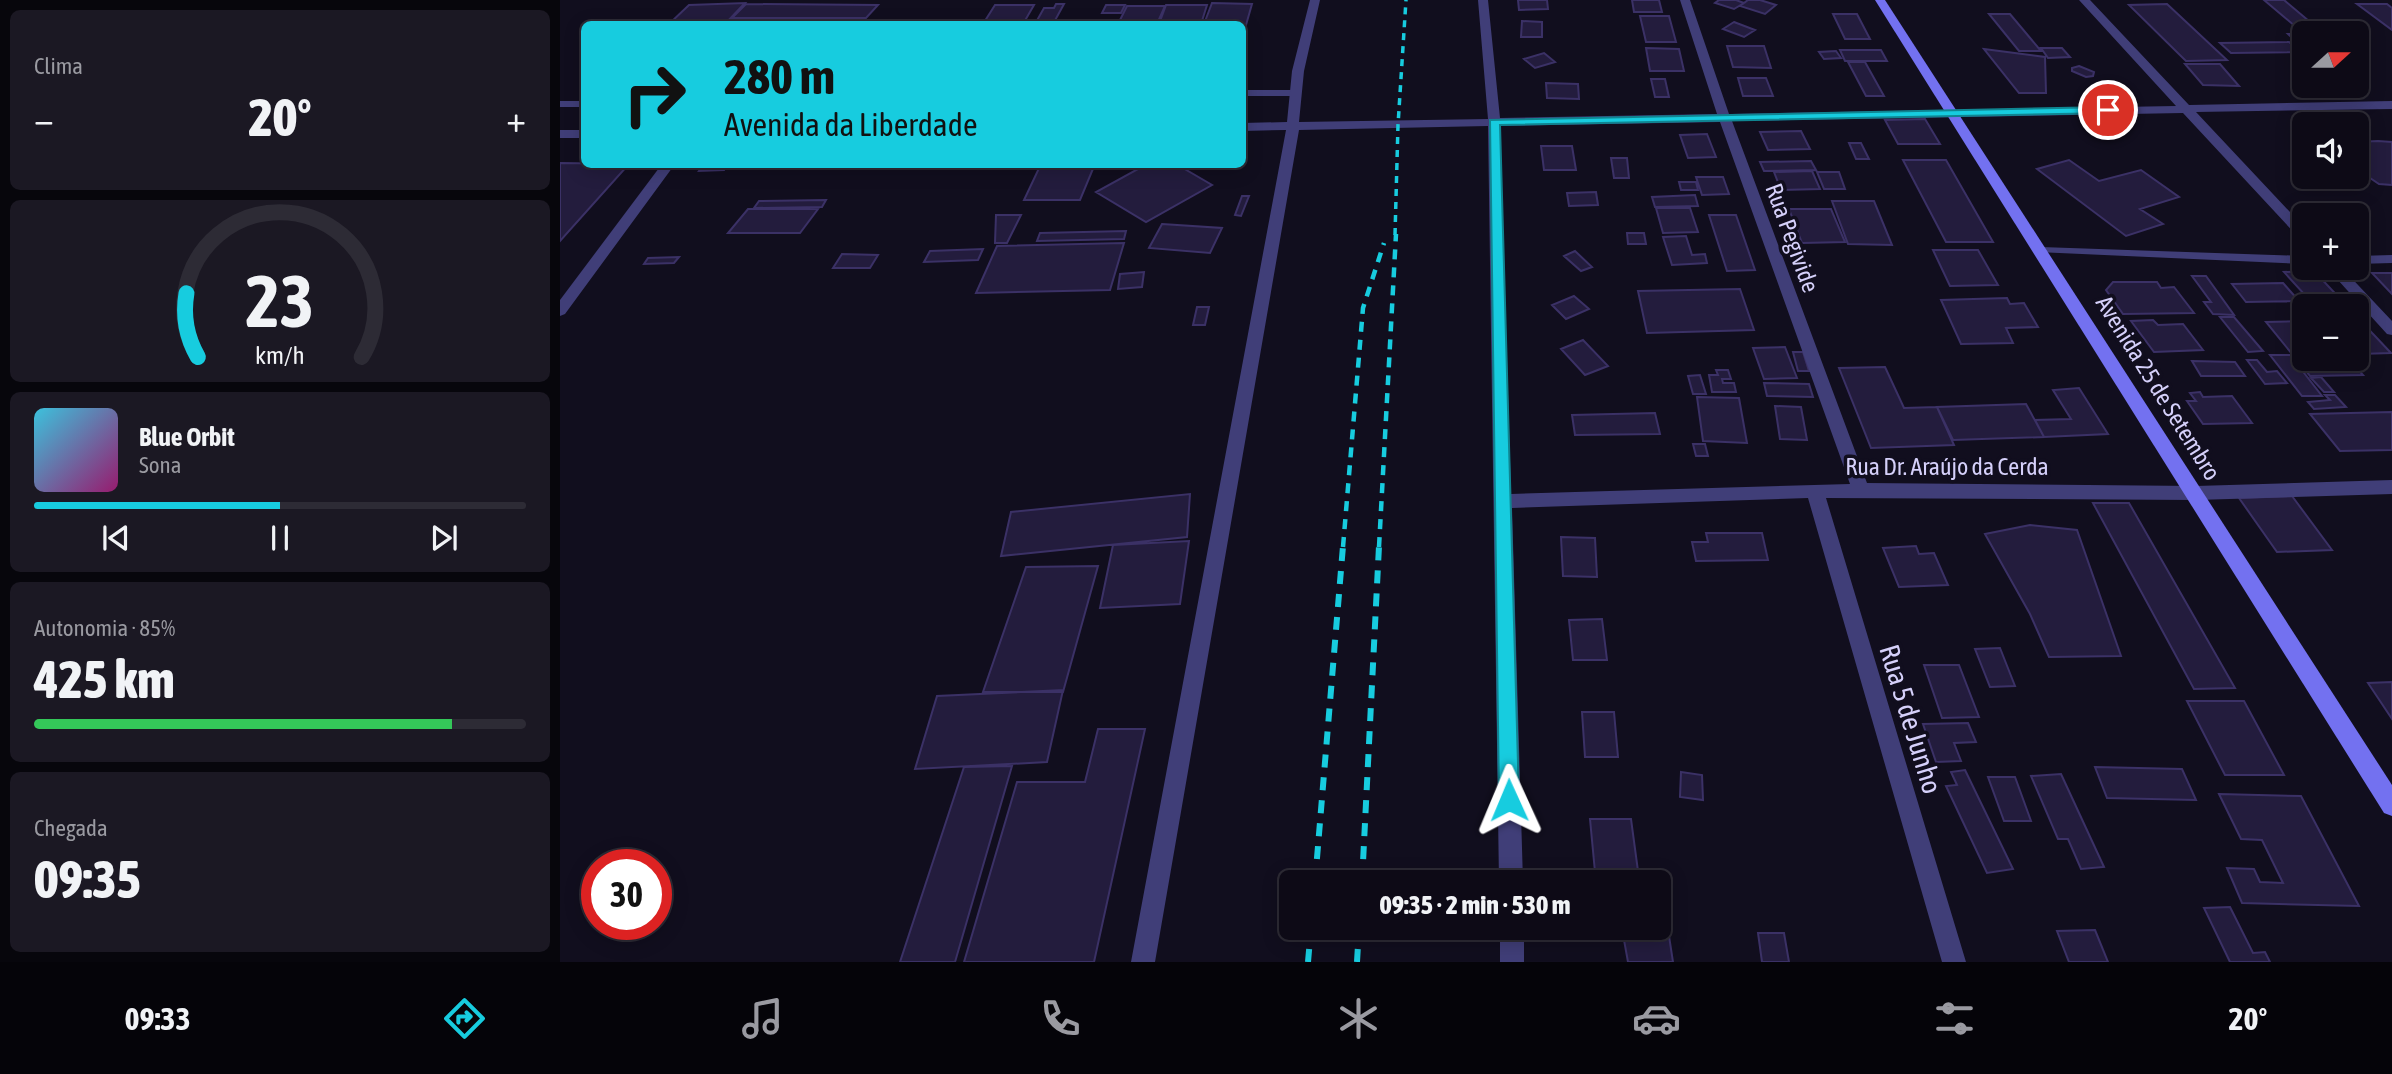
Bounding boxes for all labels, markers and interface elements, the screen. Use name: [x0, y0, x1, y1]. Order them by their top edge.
north arrow: [2292, 21, 2370, 98]
map controls: [2292, 21, 2369, 371]
text: 280 m: [724, 48, 835, 104]
icon: right: [609, 49, 700, 140]
text: Clima: [34, 53, 83, 79]
pin: [2078, 80, 2138, 140]
text: 20°: [248, 87, 312, 147]
icon: arrive: [2089, 91, 2127, 129]
text: −: [34, 97, 54, 140]
text: +: [506, 97, 526, 140]
text: Avenida da Liberdade: [724, 106, 977, 143]
button: sound: [2292, 112, 2369, 189]
street label: Rua Pegivide: [1760, 180, 1825, 296]
button: +: [2292, 203, 2369, 280]
text: 23: [246, 259, 314, 342]
street label: Avenida 25 de Setembro: [2091, 291, 2226, 485]
button: −: [2292, 294, 2369, 371]
text: km/h: [255, 341, 305, 369]
text: Blue Orbit: [139, 422, 235, 452]
text: Sona: [139, 452, 181, 478]
street label: Rua Dr. Araújo da Cerda: [1845, 453, 2049, 480]
icon: previous: [97, 519, 135, 557]
icon: pause: [261, 519, 299, 557]
icon: next: [425, 519, 463, 557]
text: Autonomia · 85%: [34, 615, 175, 641]
street label: Rua 5 de Junho: [1873, 641, 1949, 797]
text: 425 km: [34, 649, 175, 709]
position arrow: [1472, 763, 1546, 837]
text: Chegada: [34, 815, 108, 841]
text: 09:35: [34, 849, 141, 909]
speed limit sign: 30: [581, 849, 672, 940]
text: 09:35 · 2 min · 530 m: [1380, 890, 1570, 920]
icon: directions: [440, 994, 489, 1043]
icon: music: [738, 994, 787, 1043]
icon: phone: [1036, 994, 1085, 1043]
icon: climate: [1334, 994, 1383, 1043]
icon: car: [1632, 994, 1681, 1043]
icon: filters: [1930, 994, 1979, 1043]
text: 09:33: [125, 1000, 190, 1037]
text: 20°: [2228, 1000, 2267, 1037]

